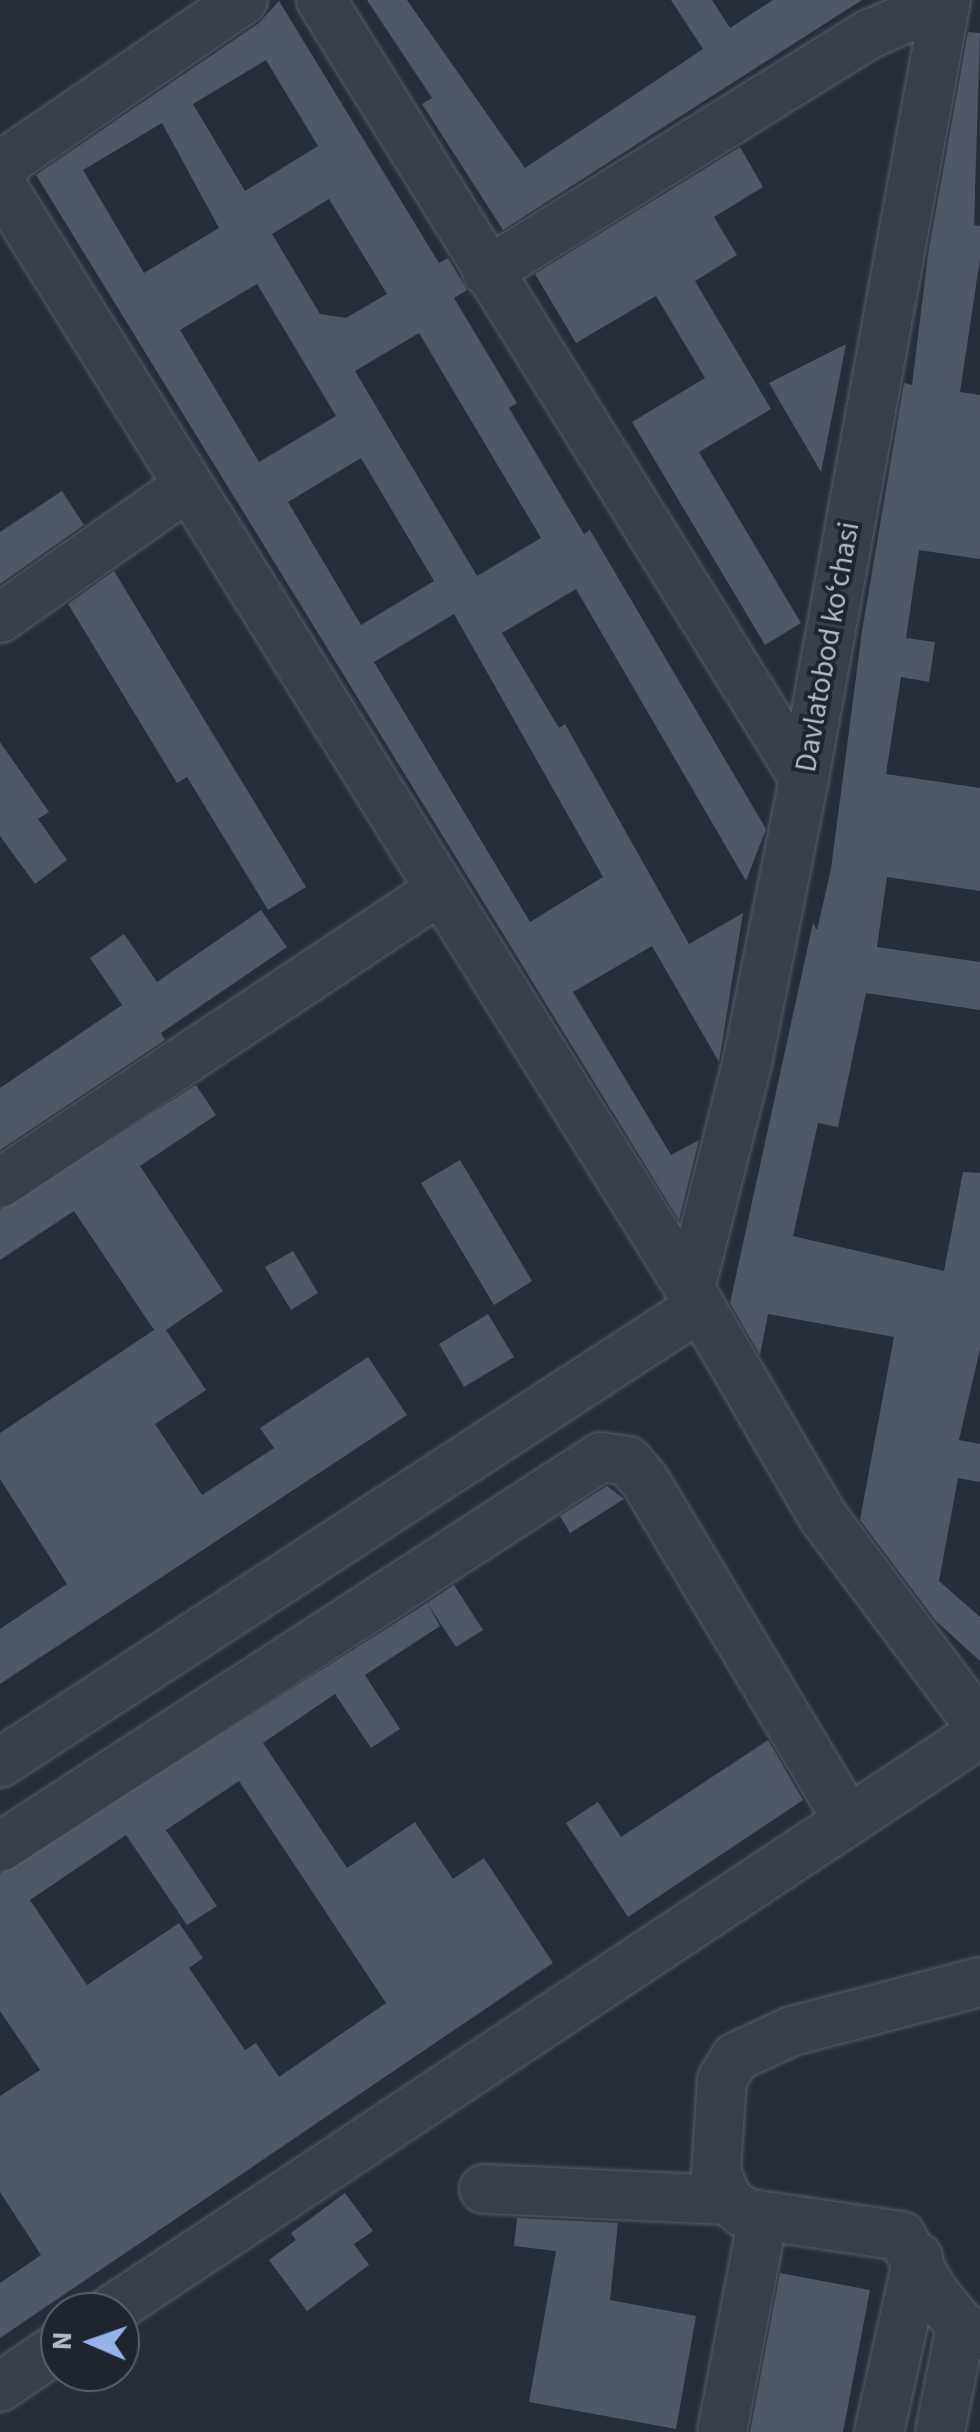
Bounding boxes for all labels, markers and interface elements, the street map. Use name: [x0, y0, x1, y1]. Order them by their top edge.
street label: Davlatobod koʻchasi: [788, 519, 868, 775]
north arrow: [40, 2292, 140, 2392]
text: N: [42, 2331, 82, 2351]

